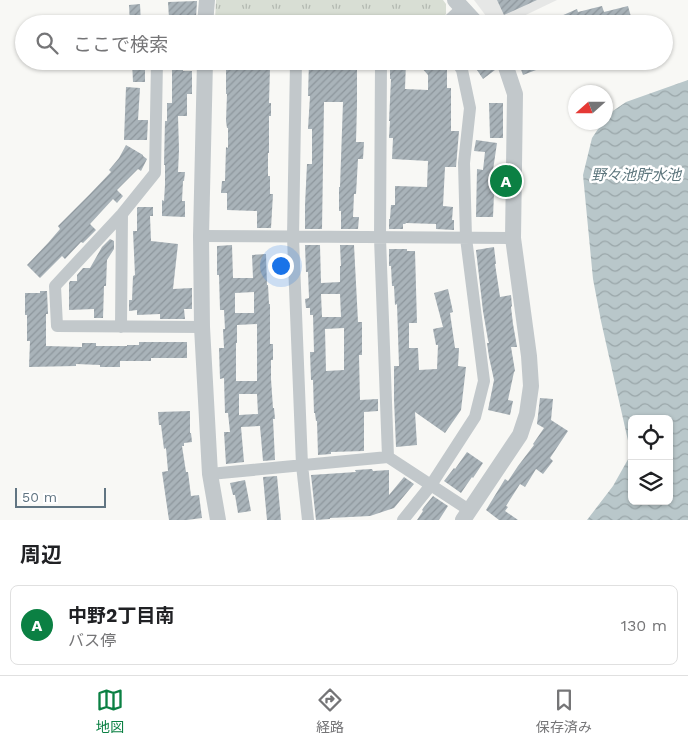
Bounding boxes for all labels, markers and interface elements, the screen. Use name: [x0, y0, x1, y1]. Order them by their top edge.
search box: [15, 15, 673, 70]
icon: search: [33, 29, 61, 57]
text: ここで検索: [73, 33, 168, 56]
north arrow: [568, 85, 613, 130]
pin: A: [490, 162, 522, 200]
water label: 野々池貯水池: [591, 166, 683, 184]
your location: [268, 253, 294, 279]
map controls: [628, 415, 673, 505]
button: locate: [628, 415, 673, 460]
button: layers: [628, 460, 673, 505]
scale bar: [15, 485, 106, 508]
text: 50 m: [22, 489, 57, 505]
text: 周辺: [20, 542, 62, 567]
text: 中野2丁目南: [68, 604, 174, 627]
text: A: [32, 616, 42, 635]
text: 130 m: [621, 616, 667, 635]
text: バス停: [68, 631, 116, 650]
tab: 地図: [96, 686, 124, 736]
tab: 経路: [316, 686, 344, 736]
tab: 保存済み: [536, 686, 592, 736]

